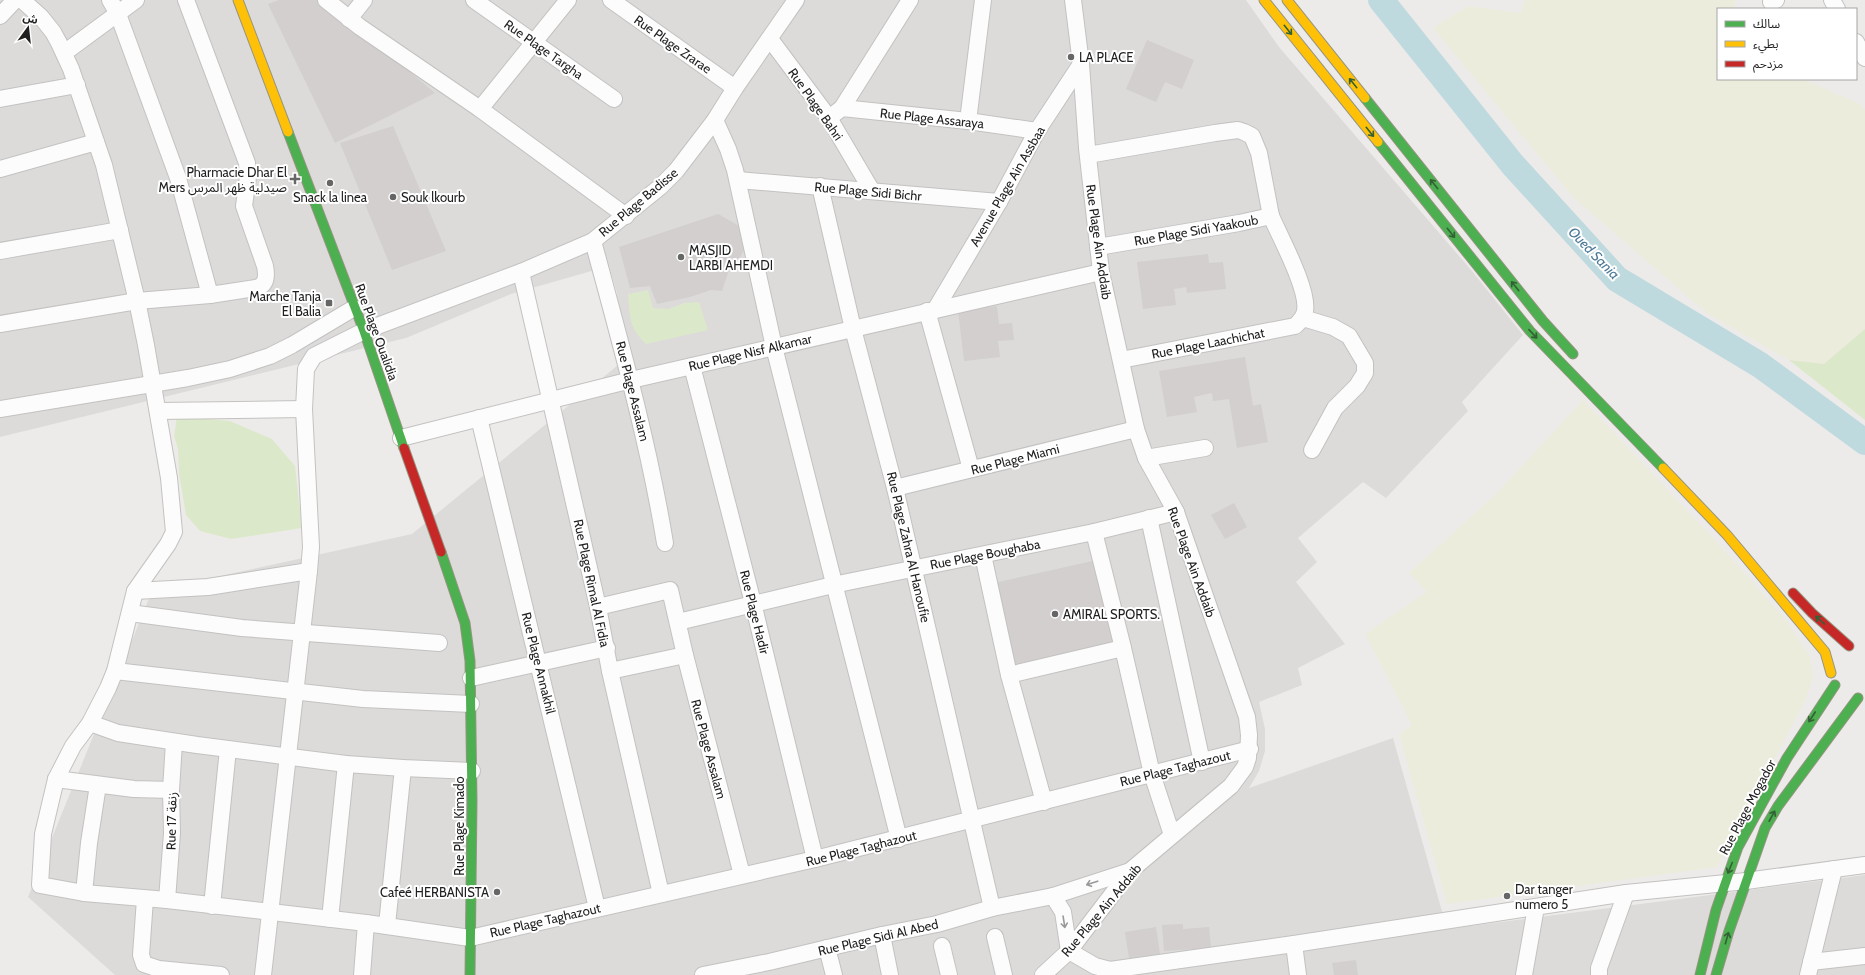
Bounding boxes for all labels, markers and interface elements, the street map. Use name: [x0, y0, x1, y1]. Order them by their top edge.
north arrow: [8, 8, 48, 48]
legend: [1717, 8, 1857, 80]
text: ش: [21, 10, 40, 27]
street label: Rue Plage Zrarae: [631, 11, 715, 77]
street label: Rue Plage Targha: [501, 16, 587, 83]
text: سالك: [1753, 16, 1780, 31]
one-way arrow: [1284, 25, 1292, 36]
text: بطيء: [1753, 36, 1779, 54]
place label: LA PLACE: [1079, 49, 1133, 65]
marker: LA PLACE: [1066, 52, 1076, 62]
text: مزدحم: [1753, 56, 1783, 73]
street label: Rue Plage Bahri: [785, 65, 847, 143]
one-way arrow: [1349, 77, 1357, 88]
street label: Rue Plage Assaraya: [879, 105, 986, 131]
street label: Avenue Plage Ain Assbaa: [966, 122, 1048, 249]
one-way arrow: [1365, 126, 1374, 137]
place label: Pharmacie Dhar El Mers صيدلية ظهر المرس: [159, 164, 287, 196]
street label: Rue Plage Badisse: [595, 164, 681, 240]
marker: Pharmacie Dhar El Mers صيدلية ظهر المرس: [290, 174, 300, 184]
marker: Snack la linea: [325, 178, 335, 188]
street label: Rue Plage Sidi Bichr: [814, 178, 923, 204]
one-way arrow: [1430, 179, 1438, 190]
street label: Rue Plage Ain Addaib: [1083, 183, 1115, 301]
place label: Snack la linea: [293, 189, 368, 205]
place label: Souk lkourb: [401, 189, 465, 205]
marker: Souk lkourb: [388, 192, 398, 202]
street label: Rue Plage Sidi Yaakoub: [1133, 211, 1259, 249]
water label: Oued Sania: [1565, 223, 1623, 283]
one-way arrow: [1447, 227, 1456, 238]
place label: MASJID LARBI AHEMDI: [689, 242, 773, 273]
marker: MASJID LARBI AHEMDI: [676, 252, 686, 262]
street label: Rue Plage Oualidia: [352, 281, 402, 383]
one-way arrow: [1511, 281, 1519, 292]
place label: Marche Tanja El Balia: [249, 288, 322, 319]
marker: Marche Tanja El Balia: [324, 298, 334, 308]
street label: Rue Plage Laachichat: [1150, 324, 1267, 362]
one-way arrow: [1529, 328, 1538, 339]
street label: Rue Plage Nisf Alkamar: [687, 330, 814, 374]
street label: Rue Plage Assalam: [613, 339, 653, 443]
street label: Rue Plage Miami: [969, 440, 1061, 478]
street label: Rue Plage Zahra Al Hanoufie: [884, 470, 934, 624]
street label: Rue Plage Ain Addaib: [1165, 505, 1219, 619]
street label: Rue Plage Rimal Al Fidia: [571, 517, 614, 649]
street label: Rue Plage Boughaba: [929, 535, 1042, 573]
street label: Rue Plage Hadir: [737, 568, 773, 657]
place label: AMIRAL SPORTS.: [1063, 606, 1160, 622]
marker: AMIRAL SPORTS.: [1050, 609, 1060, 619]
street label: Rue Plage Annakhil: [519, 610, 559, 716]
one-way arrow: [1815, 616, 1825, 625]
street label: Rue Plage Assalam: [688, 697, 730, 801]
one-way arrow: [1808, 711, 1816, 723]
street label: Rue Plage Taghazout: [1118, 746, 1232, 789]
street label: Rue Plage Mogador: [1715, 756, 1779, 857]
street label: Rue Plage Kimado: [451, 776, 467, 876]
street label: Rue 17 زنقة: [162, 792, 180, 850]
one-way arrow: [1769, 810, 1777, 822]
street label: Rue Plage Taghazout: [804, 826, 918, 869]
street label: Rue Plage Ain Addaib: [1057, 860, 1145, 960]
one-way arrow: [1726, 861, 1734, 873]
one-way arrow: [1086, 880, 1099, 887]
place label: Dar tanger numero 5: [1515, 881, 1574, 912]
place label: Cafeé HERBANISTA: [380, 884, 489, 900]
marker: Cafeé HERBANISTA: [492, 887, 502, 897]
marker: Dar tanger numero 5: [1502, 891, 1512, 901]
street label: Rue Plage Taghazout: [488, 899, 603, 941]
street label: Rue Plage Sidi Al Abed: [816, 915, 940, 959]
one-way arrow: [1060, 915, 1068, 928]
one-way arrow: [1724, 931, 1731, 944]

